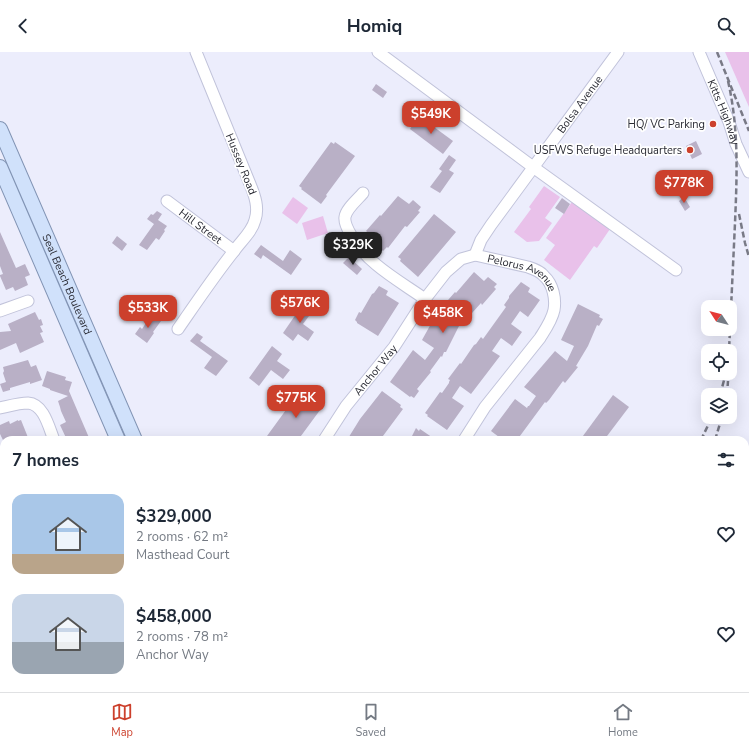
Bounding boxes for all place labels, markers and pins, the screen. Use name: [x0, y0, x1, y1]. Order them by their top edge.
pin: $549K: [403, 101, 459, 135]
place label: HQ/ VC Parking: [628, 117, 705, 132]
marker: HQ/ VC Parking: [708, 119, 718, 129]
place label: USFWS Refuge Headquarters: [534, 143, 682, 158]
marker: USFWS Refuge Headquarters: [685, 145, 695, 155]
pin: $778K: [656, 170, 712, 204]
pin: $329K: [325, 232, 381, 266]
pin: $576K: [272, 290, 328, 324]
pin: $533K: [120, 295, 176, 329]
pin: $458K: [415, 300, 471, 334]
pin: $775K: [268, 385, 324, 419]

